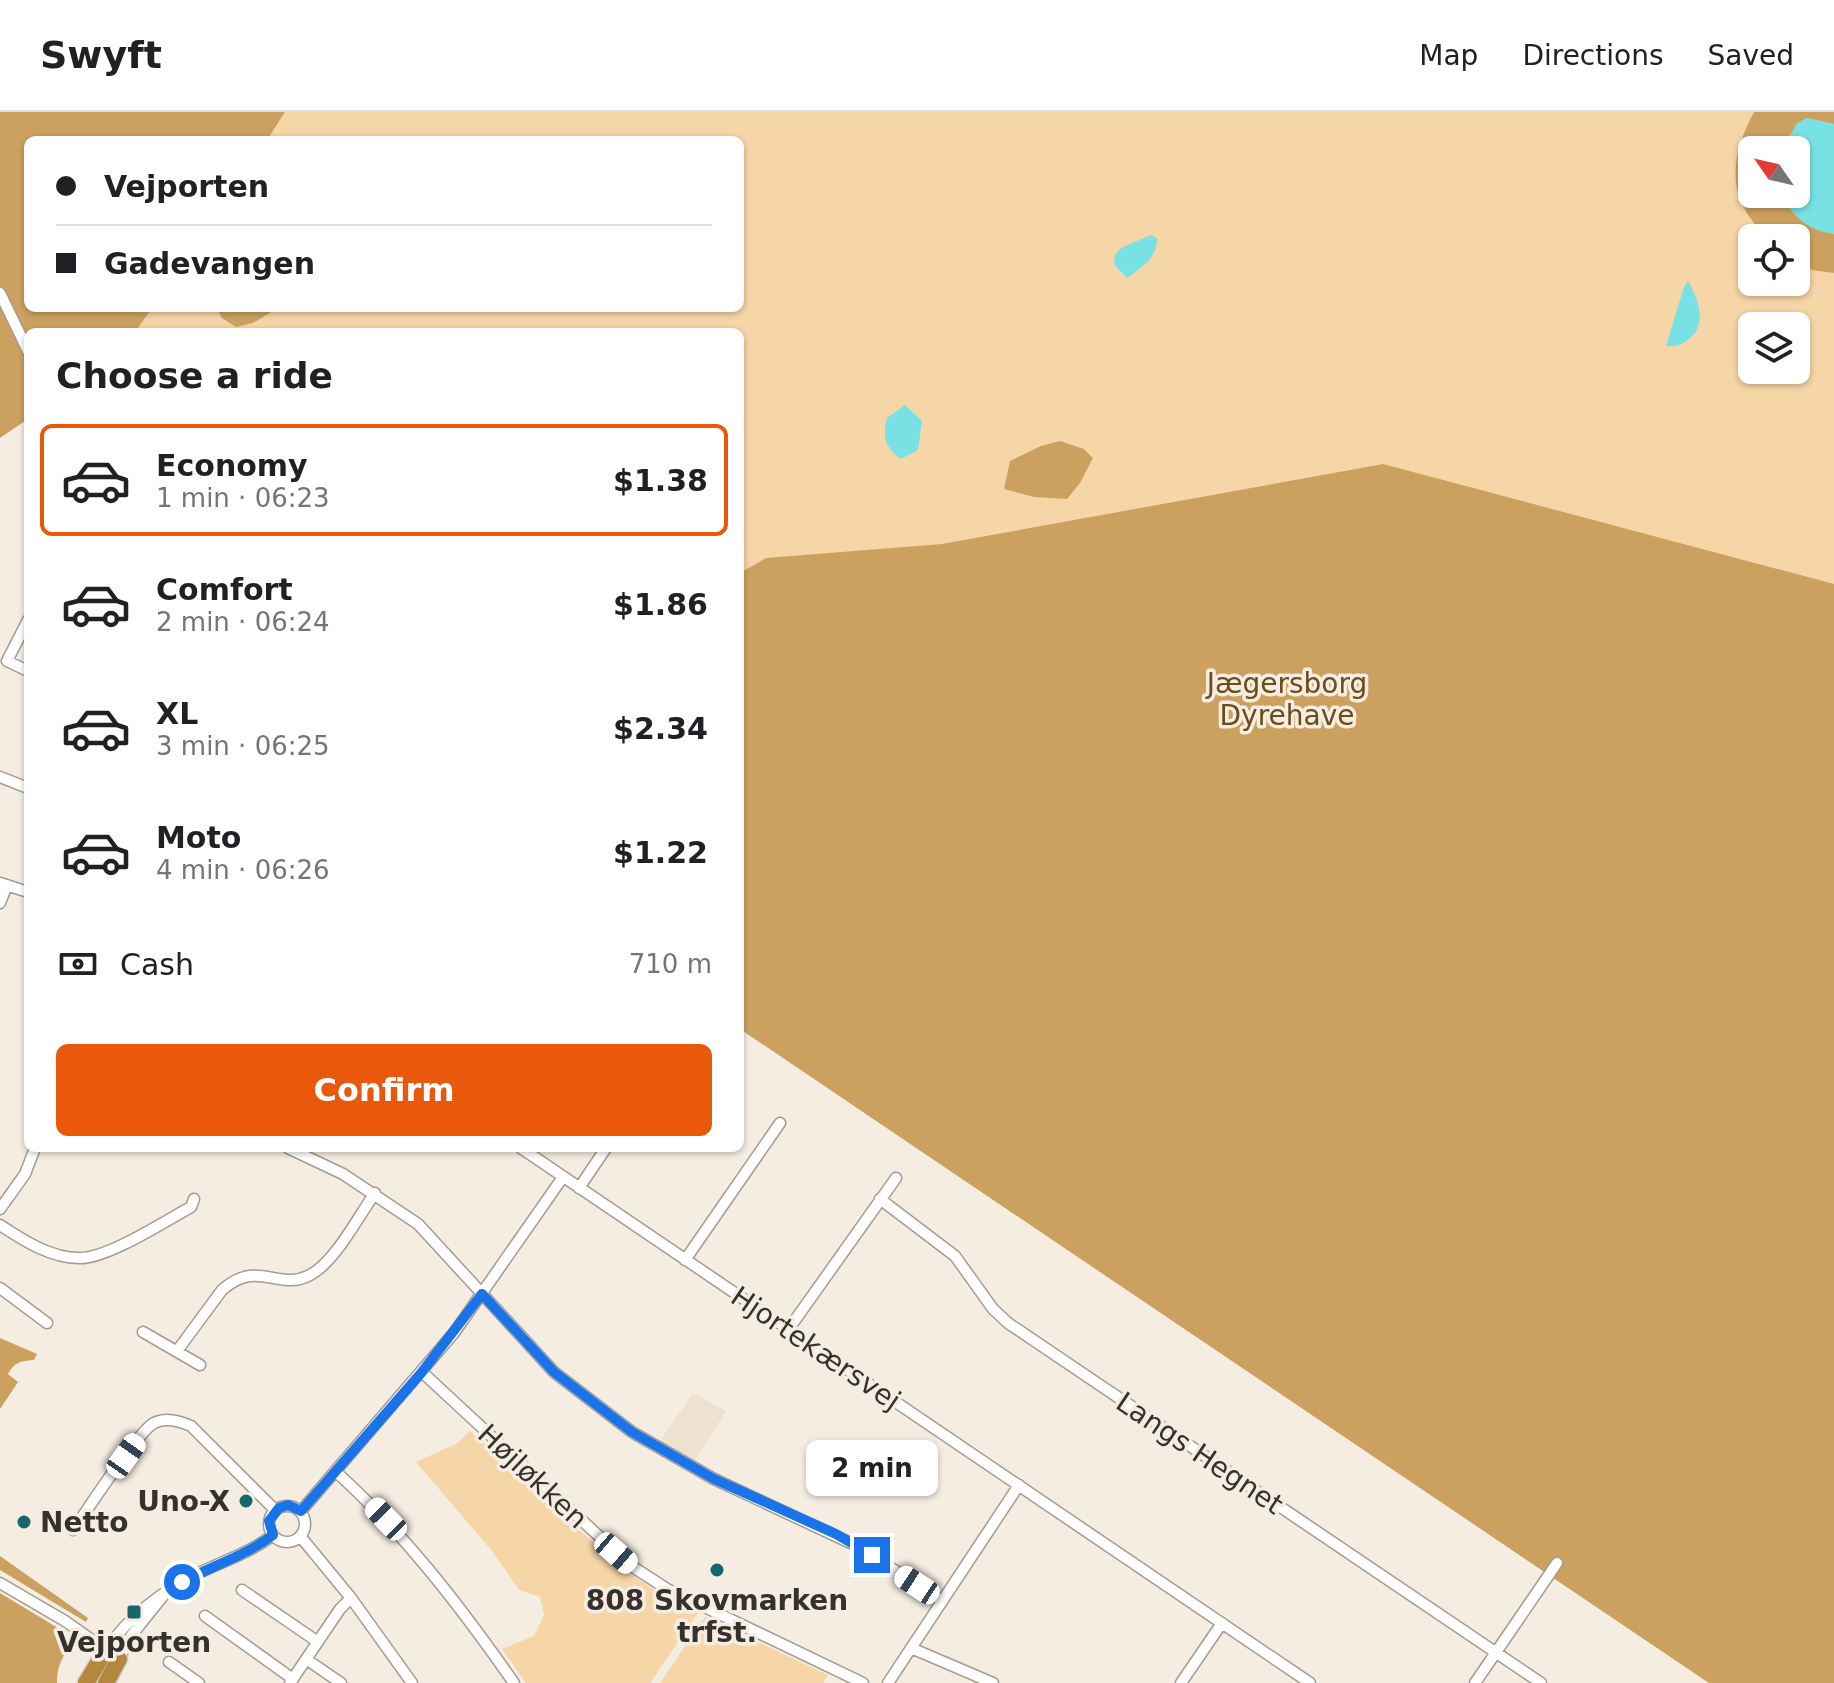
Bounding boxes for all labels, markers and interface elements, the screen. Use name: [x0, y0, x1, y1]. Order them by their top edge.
text: Swyft: [40, 33, 162, 77]
text: Map: [1419, 39, 1478, 72]
text: Directions: [1522, 39, 1663, 72]
text: Saved: [1707, 39, 1794, 72]
north arrow: [1738, 136, 1810, 208]
map controls: [1738, 136, 1810, 384]
text: Vejporten: [104, 169, 269, 204]
button: locate: [1738, 224, 1810, 296]
text: Gadevangen: [104, 246, 315, 281]
button: layers: [1738, 312, 1810, 384]
text: Choose a ride: [56, 355, 333, 396]
icon: car: [60, 444, 132, 516]
text: Economy: [156, 448, 308, 483]
text: $1.38: [613, 463, 708, 498]
text: 1 min · 06:23: [156, 483, 330, 513]
icon: car: [60, 568, 132, 640]
text: Comfort: [156, 572, 293, 607]
text: $1.86: [613, 587, 708, 622]
text: 2 min · 06:24: [156, 607, 330, 637]
park label: Jægersborg Dyrehave: [1205, 667, 1367, 732]
icon: car: [60, 692, 132, 764]
text: XL: [156, 696, 198, 731]
text: $2.34: [613, 711, 708, 746]
text: 3 min · 06:25: [156, 731, 330, 761]
icon: car: [60, 816, 132, 888]
text: Moto: [156, 820, 241, 855]
text: $1.22: [613, 835, 708, 870]
text: 4 min · 06:26: [156, 855, 330, 885]
icon: cash: [56, 942, 100, 986]
text: Cash: [120, 947, 194, 982]
text: 710 m: [629, 949, 712, 979]
button: Confirm: [56, 1044, 712, 1136]
street label: Hjortekærsvej: [725, 1280, 907, 1417]
street label: Langs Hegnet: [1110, 1386, 1289, 1521]
street label: Højløkken: [471, 1417, 594, 1535]
car: [102, 1429, 150, 1483]
callout: 2 min: [806, 1439, 938, 1495]
text: 2 min: [831, 1453, 913, 1483]
place label: Uno-X: [137, 1485, 230, 1518]
marker: Uno-X: [237, 1492, 255, 1510]
car: [361, 1493, 411, 1545]
place label: Netto: [40, 1506, 128, 1539]
marker: Netto: [15, 1513, 33, 1531]
car: [590, 1528, 642, 1578]
route end: [854, 1537, 890, 1573]
marker: 808 Skovmarken trfst.: [708, 1561, 726, 1579]
car: [890, 1562, 944, 1608]
route start: [164, 1564, 200, 1600]
place label: 808 Skovmarken trfst.: [586, 1584, 848, 1649]
marker: Vejporten: [125, 1603, 143, 1621]
place label: Vejporten: [57, 1626, 211, 1659]

